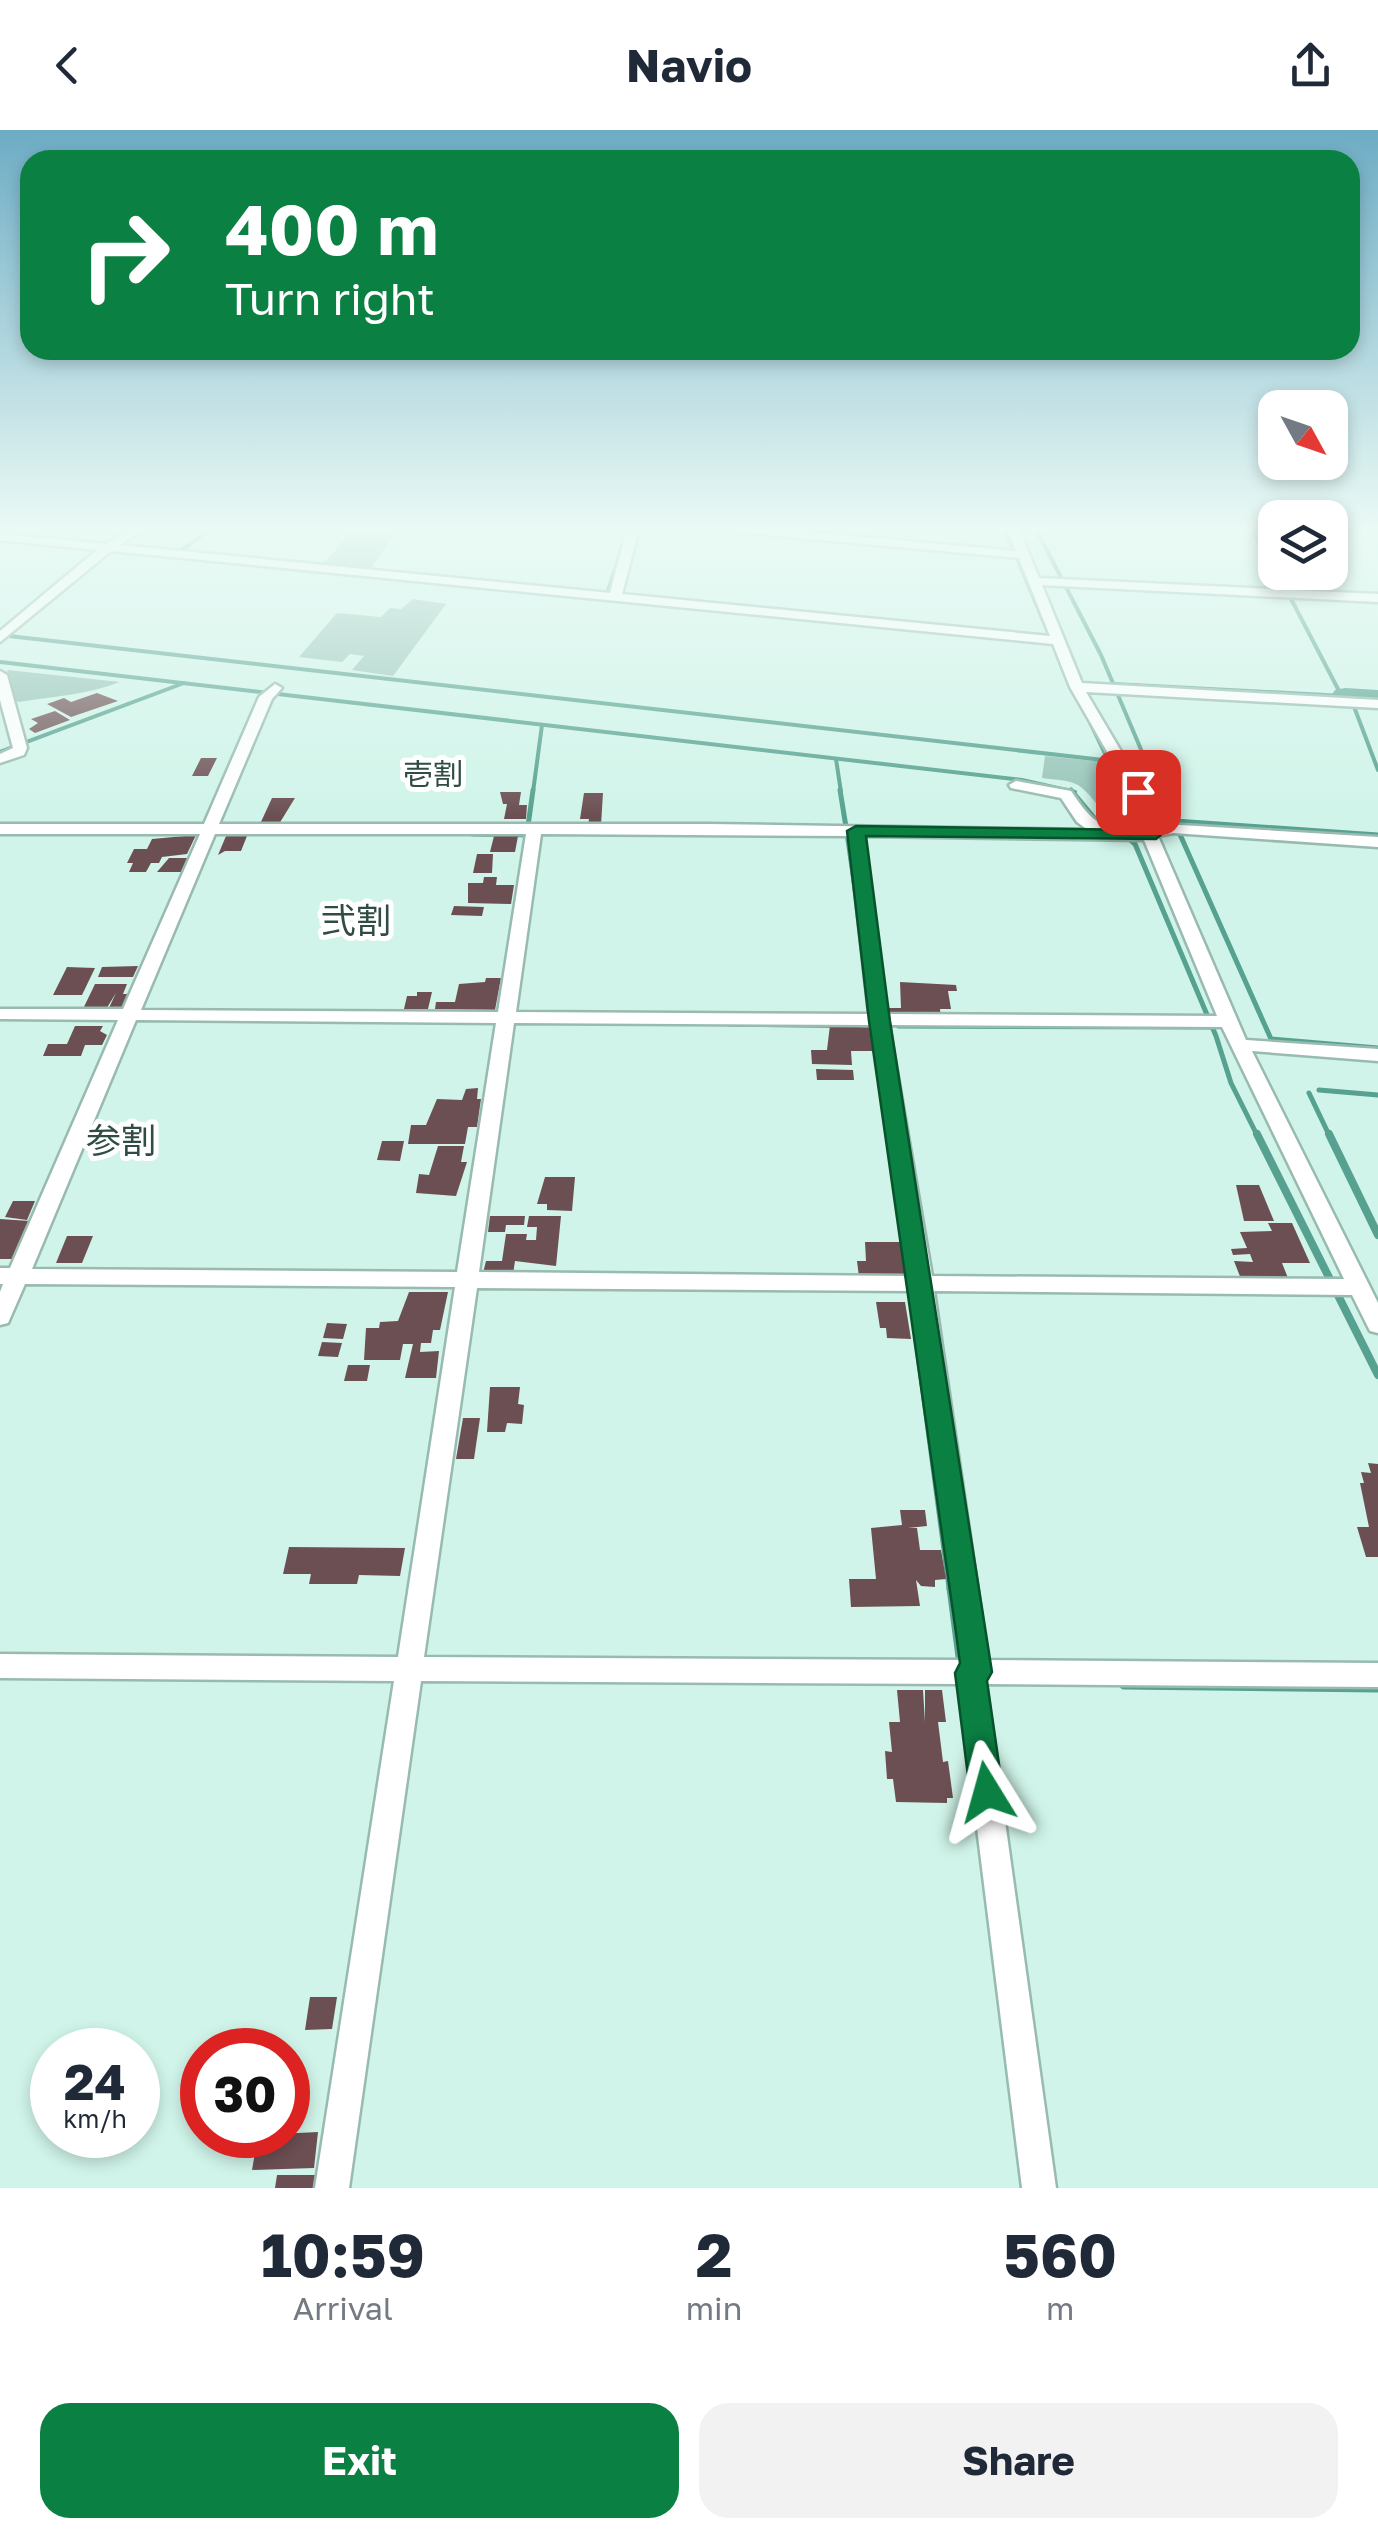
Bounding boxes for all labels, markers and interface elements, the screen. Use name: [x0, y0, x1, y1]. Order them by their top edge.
icon: back: [40, 38, 95, 93]
text: Navio: [626, 38, 752, 92]
icon: share: [1283, 38, 1338, 93]
text: 400 m: [225, 186, 439, 270]
icon: right: [60, 190, 190, 320]
text: Turn right: [225, 271, 435, 325]
north arrow: [1258, 390, 1348, 480]
map controls: [1258, 390, 1348, 590]
button: layers: [1258, 500, 1348, 590]
pin: [1096, 750, 1181, 835]
district label: 壱割: [403, 756, 463, 792]
icon: arrive: [1111, 765, 1166, 820]
district label: 弐割: [321, 899, 391, 941]
district label: 参割: [86, 1119, 156, 1161]
position arrow: [935, 1740, 1039, 1844]
speed limit sign: 30: [180, 2028, 310, 2158]
text: 24: [64, 2051, 126, 2111]
text: km/h: [63, 2103, 127, 2134]
text: 10:59: [261, 2218, 425, 2290]
text: 2: [696, 2218, 732, 2290]
text: 560: [1003, 2218, 1117, 2290]
text: Arrival: [293, 2289, 393, 2327]
text: min: [686, 2289, 742, 2327]
text: m: [1046, 2289, 1074, 2327]
button: Exit: [40, 2403, 679, 2518]
button: Share: [699, 2403, 1338, 2518]

